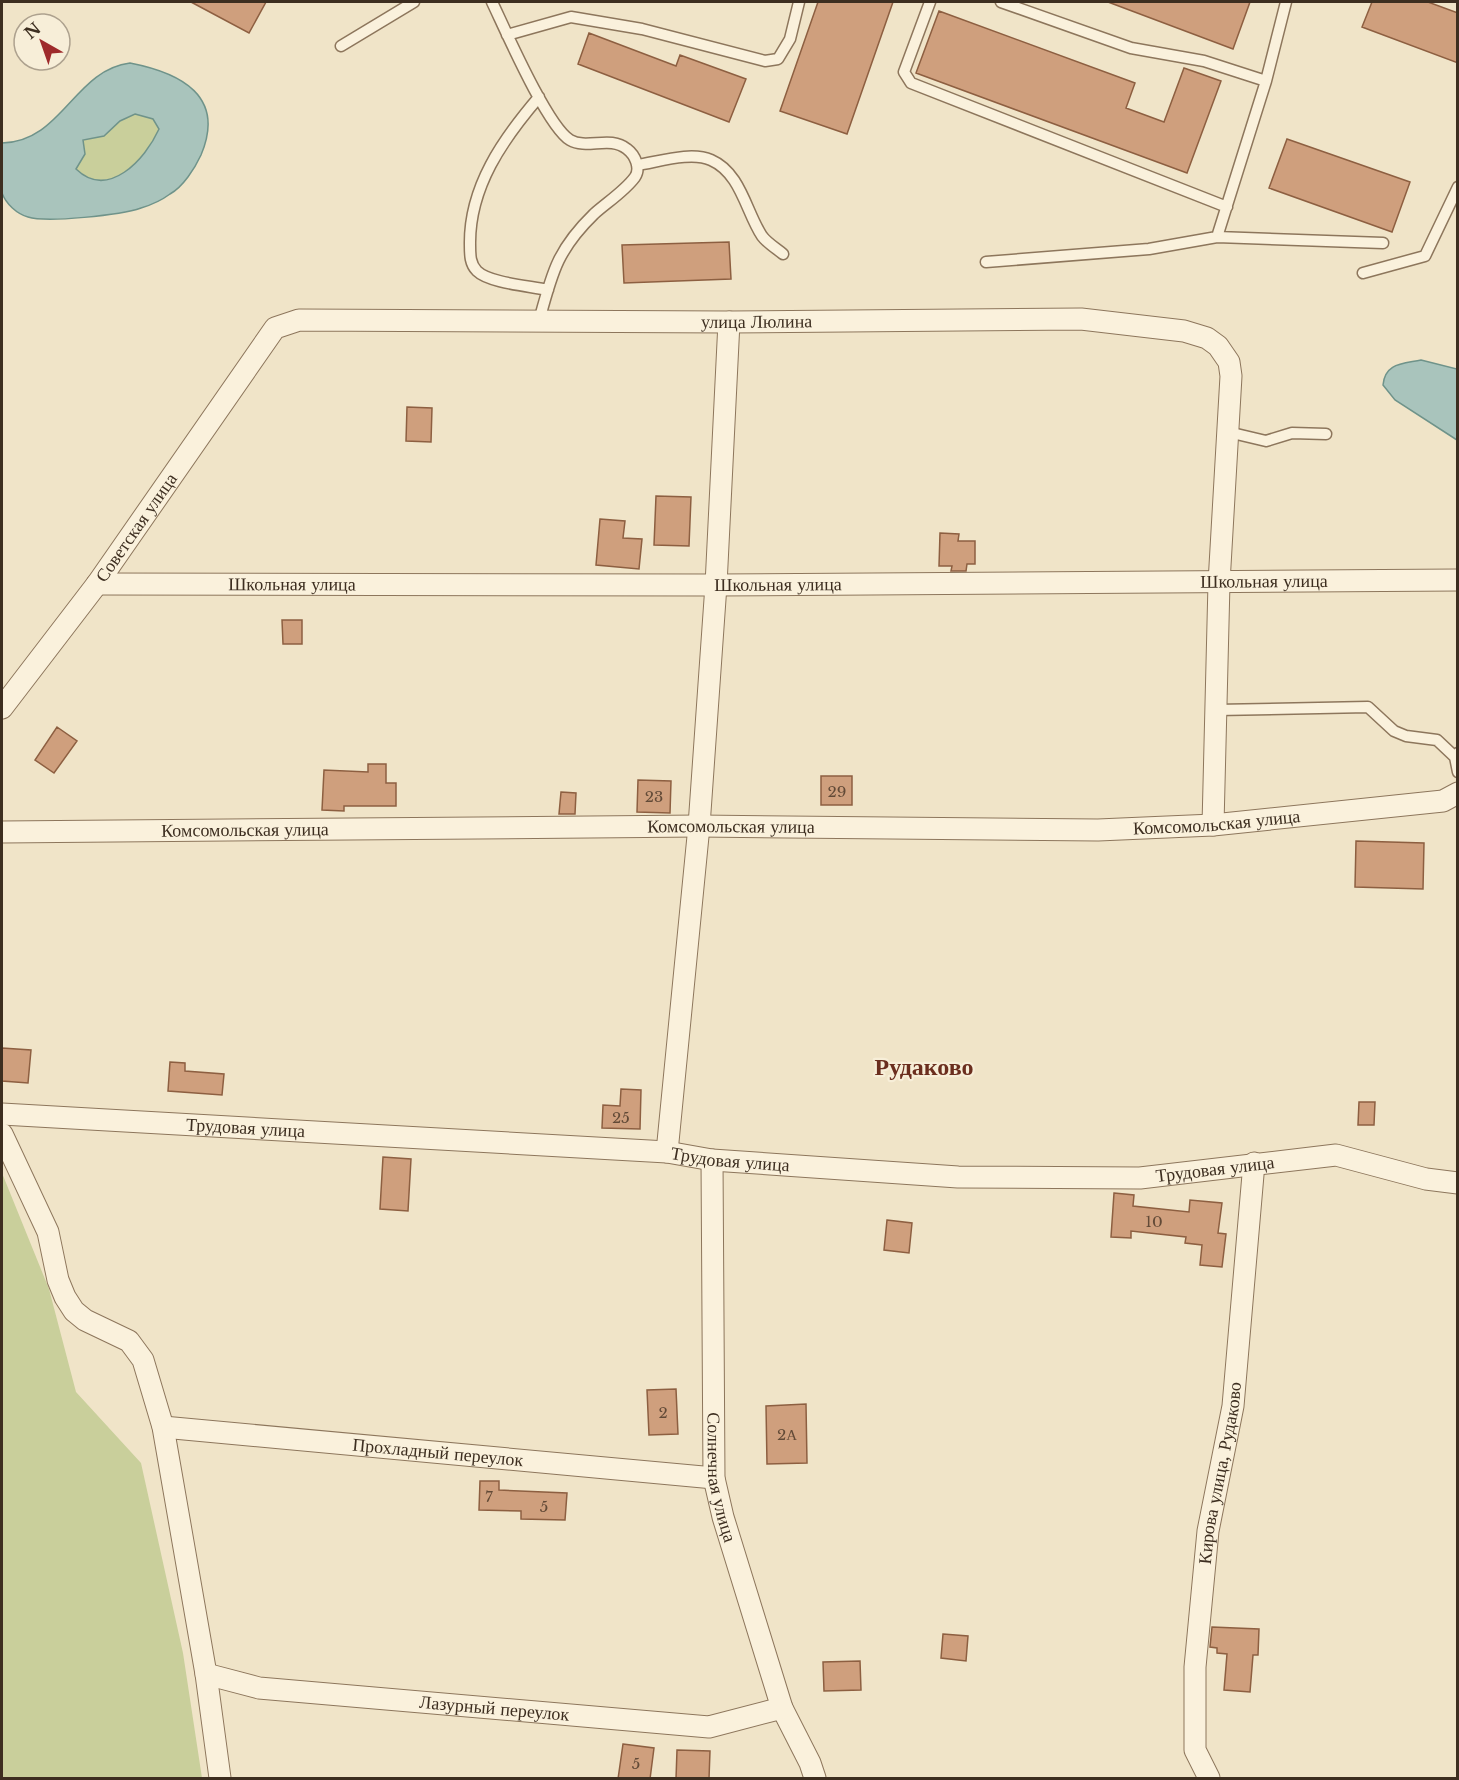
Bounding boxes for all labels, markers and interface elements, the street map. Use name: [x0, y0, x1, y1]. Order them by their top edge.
north arrow: [12, 12, 72, 72]
text: N: [20, 18, 45, 43]
street label: улица Люлина: [701, 310, 812, 333]
street label: Советская улица: [91, 469, 182, 586]
street label: Школьная улица: [1200, 570, 1328, 593]
street label: Школьная улица: [228, 573, 356, 595]
street label: Школьная улица: [714, 573, 842, 596]
house number: 29: [828, 782, 846, 801]
house number: 23: [645, 787, 663, 806]
street label: Комсомольская улица: [1133, 805, 1301, 839]
street label: Комсомольская улица: [647, 815, 815, 838]
street label: Комсомольская улица: [161, 818, 329, 842]
district label: Рудаково: [875, 1052, 974, 1081]
house number: 25: [612, 1108, 630, 1127]
street label: Трудовая улица: [185, 1114, 306, 1142]
street label: Трудовая улица: [669, 1142, 790, 1176]
street label: Трудовая улица: [1155, 1151, 1276, 1187]
house number: 10: [1145, 1212, 1163, 1231]
street label: Кирова улица, Рудаково: [1194, 1381, 1246, 1565]
house number: 2: [658, 1403, 668, 1422]
street label: Солнечная улица: [703, 1412, 741, 1545]
house number: 2А: [777, 1425, 797, 1444]
street label: Прохладный переулок: [351, 1434, 524, 1471]
house number: 7: [485, 1487, 493, 1506]
house number: 5: [540, 1497, 548, 1516]
street label: Лазурный переулок: [418, 1691, 571, 1726]
house number: 5: [632, 1754, 640, 1773]

